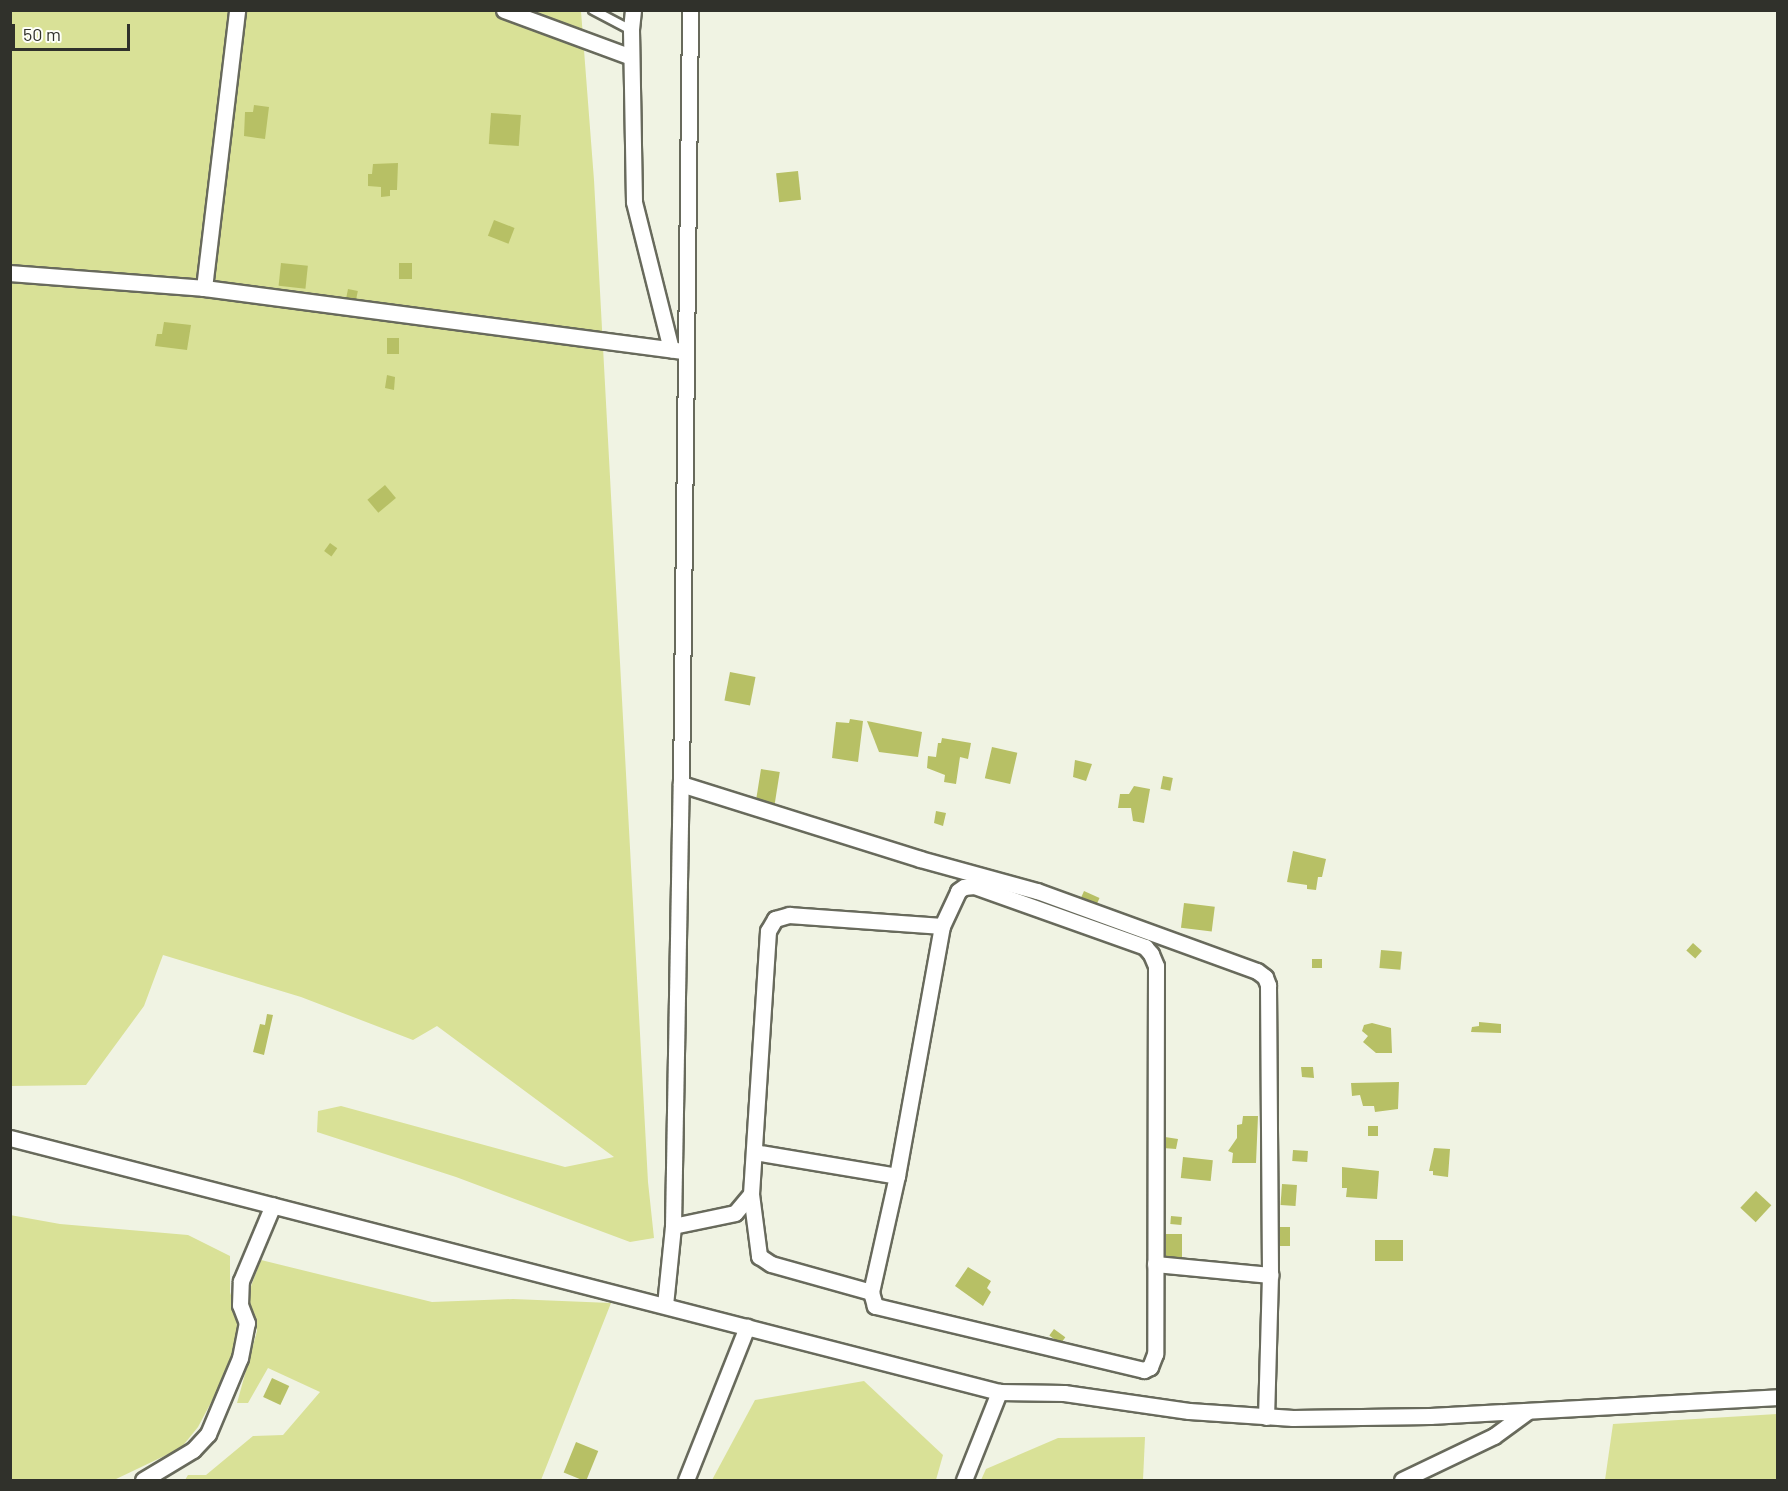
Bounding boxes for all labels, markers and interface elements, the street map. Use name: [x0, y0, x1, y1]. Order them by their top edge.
scale bar: [15, 12, 134, 50]
text: 50 m: [23, 23, 61, 45]

